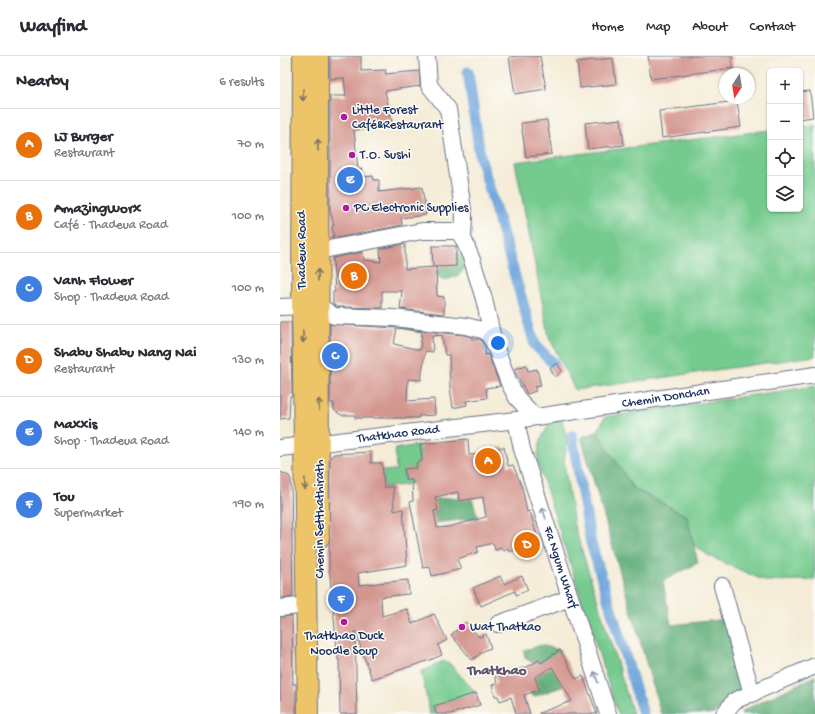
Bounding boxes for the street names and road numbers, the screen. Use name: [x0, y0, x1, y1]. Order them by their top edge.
street label: Thadeua Road: [295, 209, 310, 290]
street label: Chemin Donchan: [621, 383, 711, 411]
street label: Thatkhao Road: [355, 421, 442, 446]
street label: Chemin Setthathirath: [313, 460, 328, 578]
street label: Fa Ngum Wharf: [540, 524, 581, 611]

